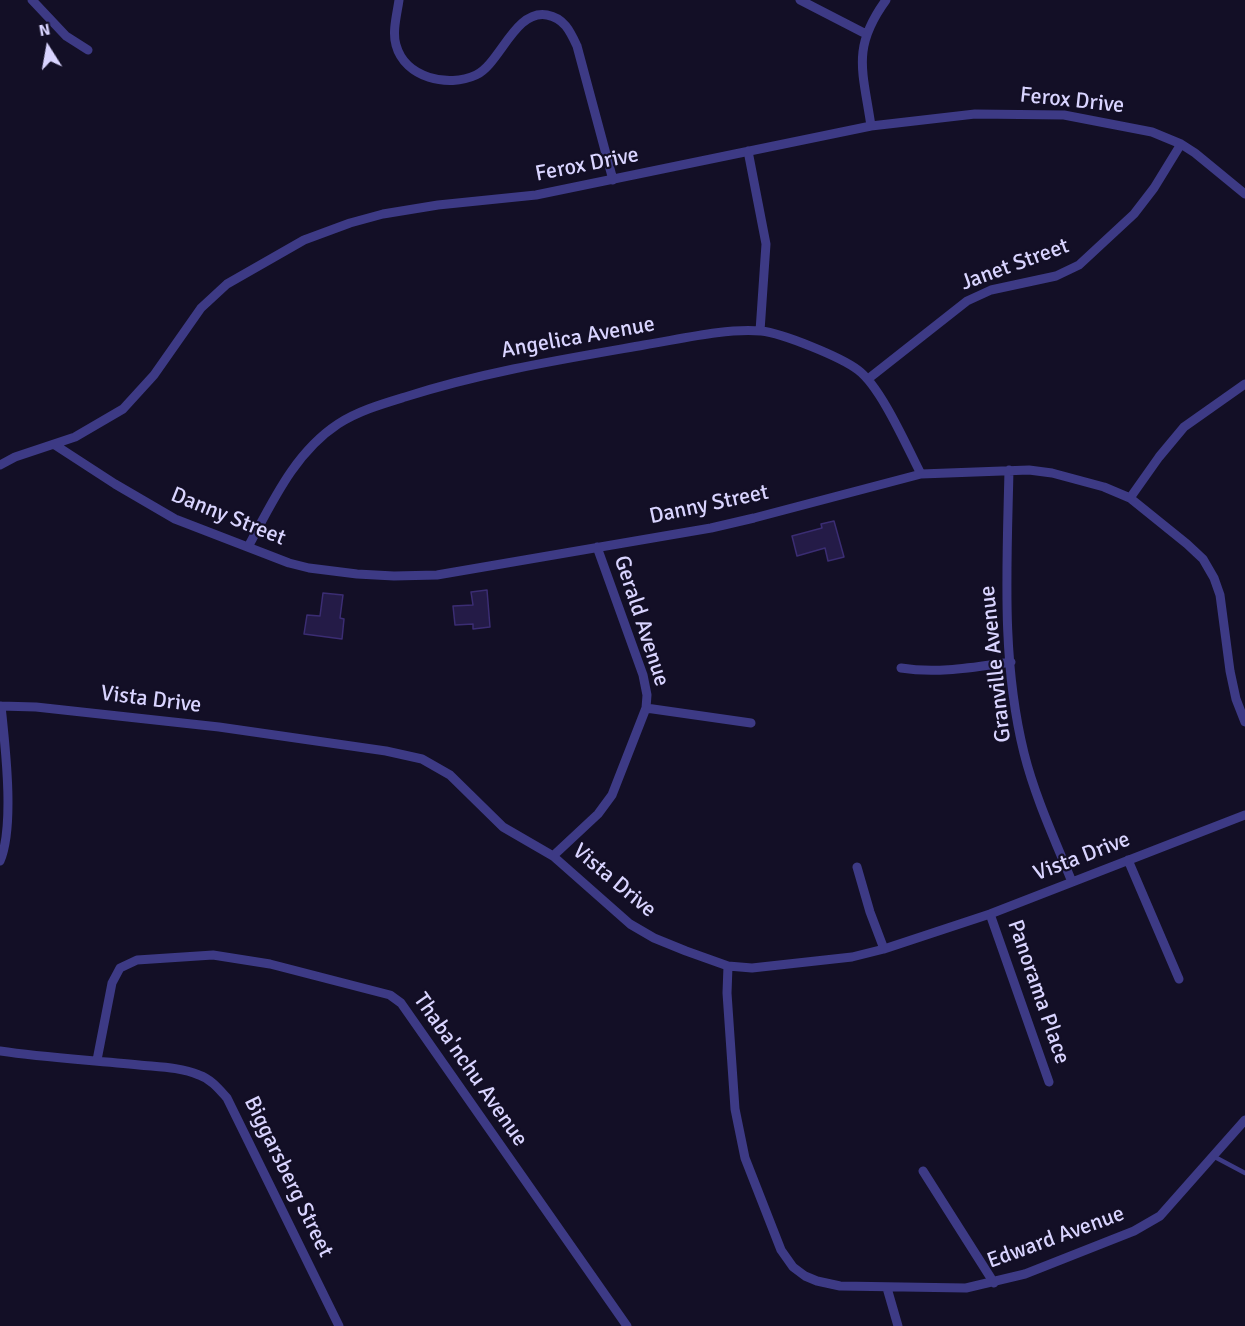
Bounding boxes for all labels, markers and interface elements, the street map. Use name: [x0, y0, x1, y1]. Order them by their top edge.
north arrow: [18, 18, 78, 78]
text: N: [37, 19, 52, 41]
street label: Ferox Drive: [1019, 82, 1125, 120]
street label: Ferox Drive: [533, 142, 641, 188]
street label: Janet Street: [957, 233, 1073, 297]
street label: Angelica Avenue: [499, 311, 657, 365]
street label: Danny Street: [647, 479, 771, 531]
street label: Danny Street: [167, 482, 289, 552]
street label: Gerald Avenue: [607, 552, 675, 690]
street label: Granville Avenue: [975, 584, 1017, 744]
street label: Vista Drive: [99, 681, 203, 719]
street label: Vista Drive: [1030, 827, 1134, 887]
street label: Vista Drive: [567, 838, 661, 924]
street label: Panorama Place: [1001, 917, 1075, 1067]
street label: Thaba'nchu Avenue: [407, 988, 533, 1152]
street label: Biggarsberg Street: [238, 1092, 338, 1262]
street label: Edward Avenue: [984, 1201, 1128, 1275]

